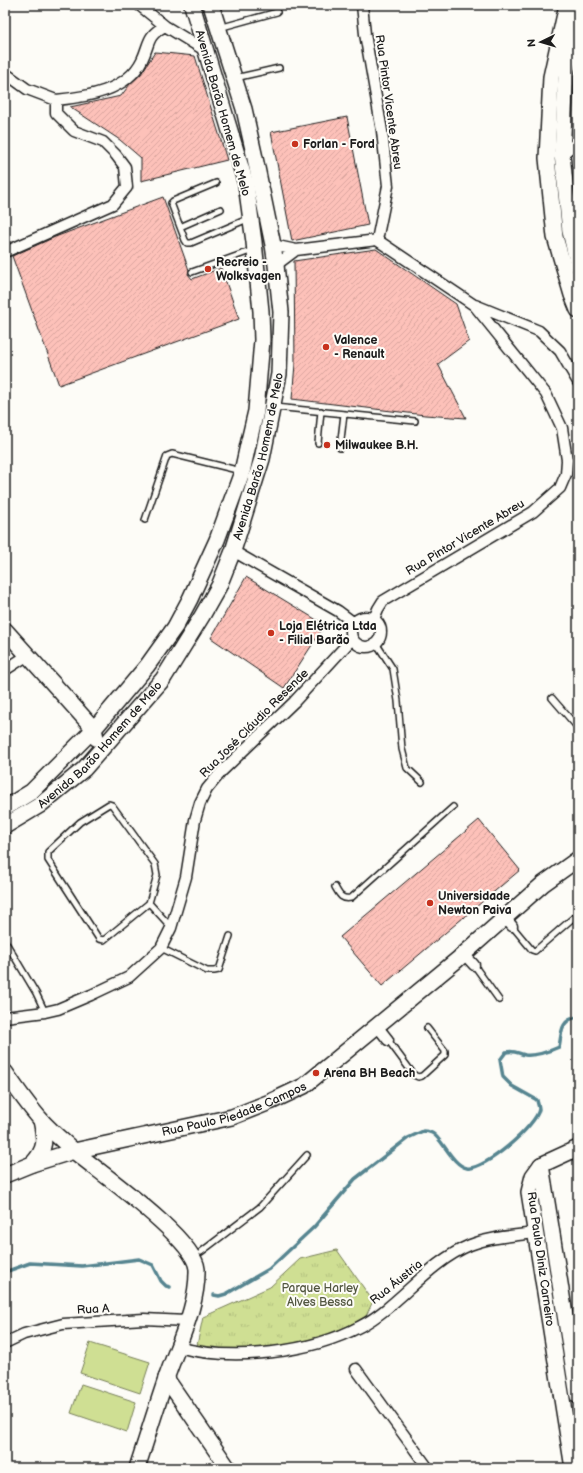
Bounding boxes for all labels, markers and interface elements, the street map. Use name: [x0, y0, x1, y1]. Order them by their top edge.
north arrow: [521, 22, 561, 62]
street label: Avenida Barão Homem de Melo: [192, 28, 254, 198]
street label: Rua Pintor Vicente Abreu: [372, 34, 405, 170]
text: N: [525, 38, 538, 48]
place label: Forlan - Ford: [303, 137, 375, 152]
marker: Forlan - Ford: [290, 139, 300, 149]
place label: Recreio - Wolksvagen: [216, 255, 282, 284]
marker: Recreio - Wolksvagen: [203, 264, 213, 274]
place label: Valence - Renault: [334, 333, 385, 362]
marker: Valence - Renault: [321, 342, 331, 352]
street label: Avenida Barão Homem de Melo: [230, 371, 287, 542]
place label: Milwaukee B.H.: [335, 438, 419, 453]
marker: Milwaukee B.H.: [322, 440, 332, 450]
street label: Rua Pintor Vicente Abreu: [403, 496, 527, 579]
place label: Loja Elétrica Ltda - Filial Barão: [279, 619, 377, 648]
marker: Loja Elétrica Ltda - Filial Barão: [266, 628, 276, 638]
street label: Rua José Cláudio Resende: [197, 666, 312, 781]
street label: Avenida Barão Homem de Melo: [35, 678, 166, 812]
place label: Universidade Newton Paiva: [438, 889, 512, 918]
marker: Universidade Newton Paiva: [425, 898, 435, 908]
place label: Arena BH Beach: [323, 1066, 415, 1081]
marker: Arena BH Beach: [311, 1068, 321, 1078]
street label: Rua Paulo Piedade Campos: [160, 1079, 309, 1140]
street label: Rua Paulo Diniz Carneiro: [524, 1191, 557, 1328]
street label: Rua Áustria: [366, 1255, 426, 1308]
park label: Parque Harley Alves Bessa: [282, 1281, 359, 1310]
street label: Rua A: [76, 1301, 110, 1318]

